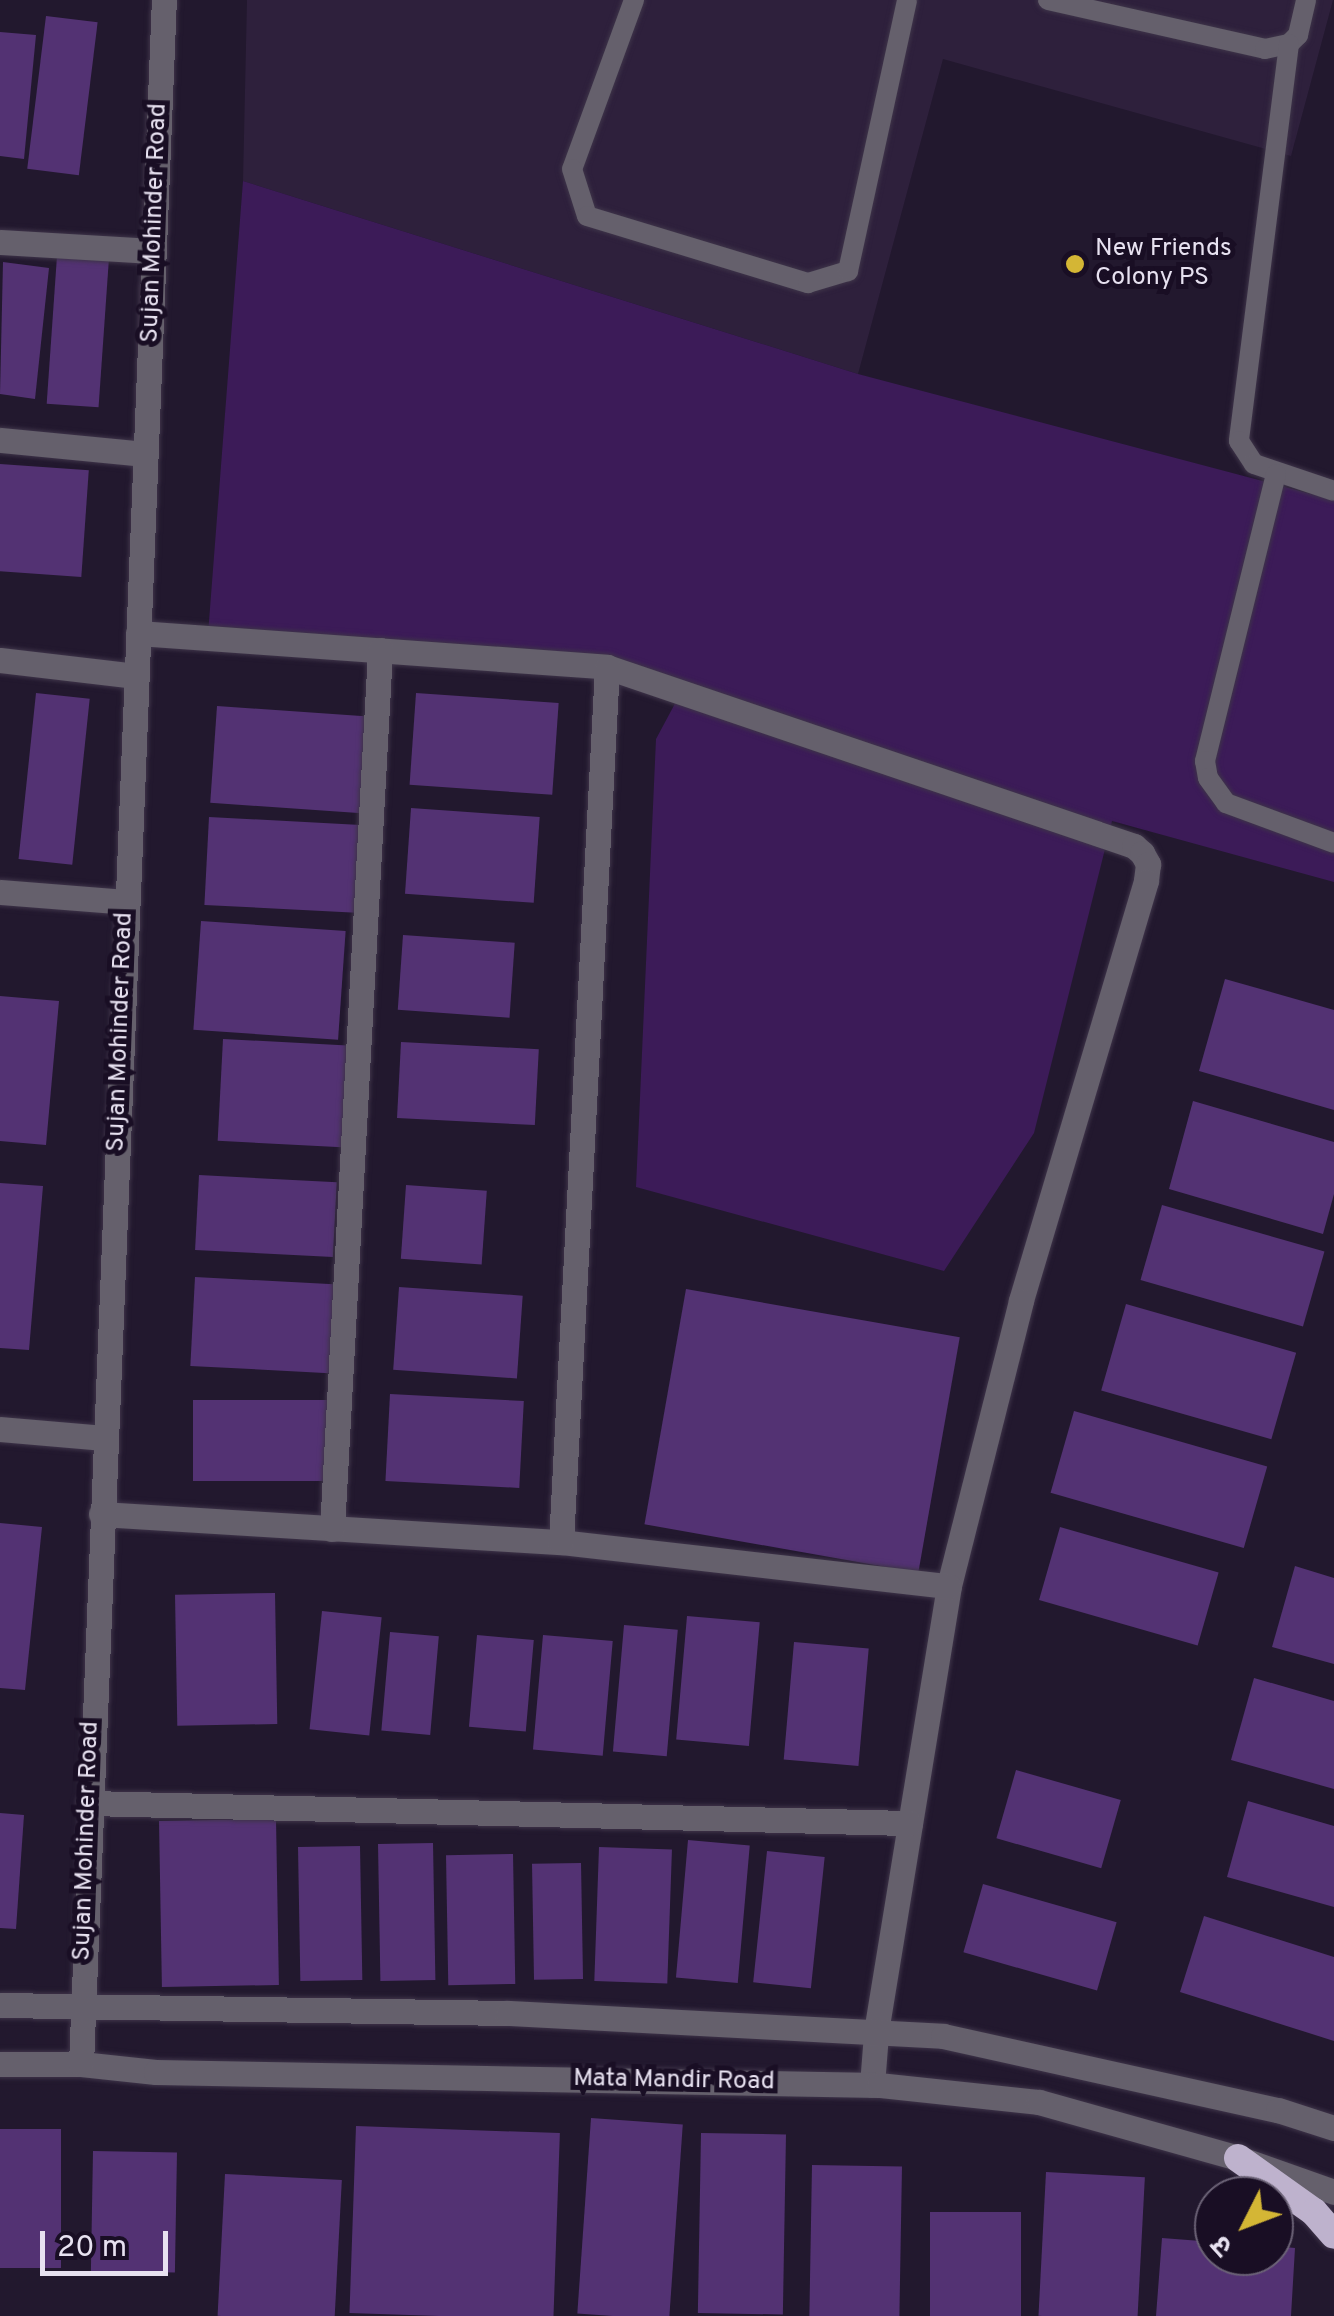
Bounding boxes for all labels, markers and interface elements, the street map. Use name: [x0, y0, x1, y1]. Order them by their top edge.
street label: Sujan Mohinder Road: [136, 103, 174, 343]
place label: New Friends Colony PS: [1095, 235, 1232, 294]
marker: New Friends Colony PS: [1064, 253, 1086, 275]
street label: Sujan Mohinder Road: [102, 912, 140, 1152]
street label: Sujan Mohinder Road: [68, 1721, 106, 1961]
street label: Mata Mandir Road: [573, 2064, 775, 2098]
north arrow: [1194, 2176, 1294, 2276]
scale bar: [45, 2211, 172, 2273]
text: उ: [1204, 2227, 1242, 2263]
text: 20 m: [57, 2230, 127, 2267]

